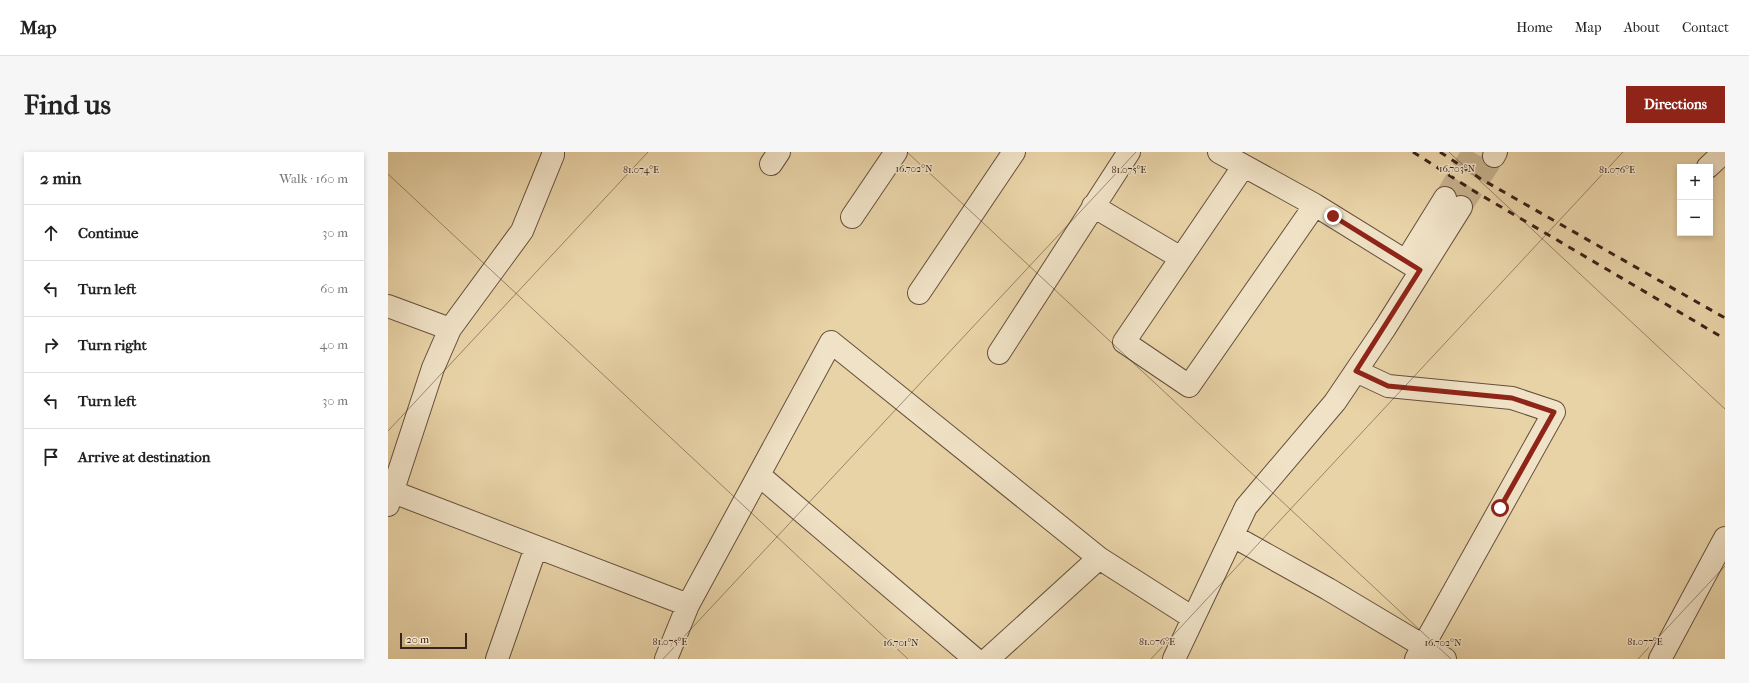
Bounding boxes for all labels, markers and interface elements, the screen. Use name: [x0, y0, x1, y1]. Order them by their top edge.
text: Map: [20, 17, 56, 39]
text: Home: [1516, 19, 1553, 36]
text: Map: [1575, 19, 1602, 36]
text: About: [1624, 19, 1660, 36]
text: Contact: [1682, 19, 1729, 36]
button: Directions: [1626, 86, 1725, 123]
text: Find us: [24, 88, 111, 121]
text: 16.702°N: [896, 163, 933, 175]
text: 16.703°N: [1439, 163, 1475, 175]
text: 81.074°E: [623, 164, 659, 176]
text: 81.075°E: [1112, 164, 1146, 176]
text: 81.076°E: [1599, 164, 1635, 176]
map controls: [1677, 164, 1713, 236]
button: +: [1677, 164, 1713, 200]
text: 2 min: [40, 168, 81, 188]
text: Walk · 160 m: [279, 171, 348, 186]
button: −: [1677, 200, 1713, 236]
route end: [1324, 207, 1342, 225]
icon: ahead: [40, 222, 62, 244]
text: Continue: [78, 224, 138, 242]
text: 30 m: [322, 225, 348, 240]
icon: left: [40, 278, 62, 300]
text: Turn left: [78, 280, 136, 298]
text: 60 m: [320, 281, 348, 296]
icon: right: [40, 334, 62, 356]
text: Turn right: [78, 336, 147, 354]
text: 40 m: [320, 337, 348, 352]
icon: left: [40, 390, 62, 412]
text: Turn left: [78, 392, 136, 410]
text: 30 m: [322, 393, 348, 408]
icon: arrive: [40, 446, 62, 468]
text: Arrive at destination: [78, 448, 210, 466]
route start: [1491, 499, 1509, 517]
scale bar: [400, 631, 467, 650]
text: 20 m: [406, 633, 429, 646]
text: 81.075°E: [653, 636, 687, 648]
text: 81.076°E: [1139, 636, 1175, 648]
text: 81.077°E: [1627, 636, 1663, 648]
text: 16.701°N: [883, 637, 919, 649]
text: 16.702°N: [1425, 637, 1462, 649]

